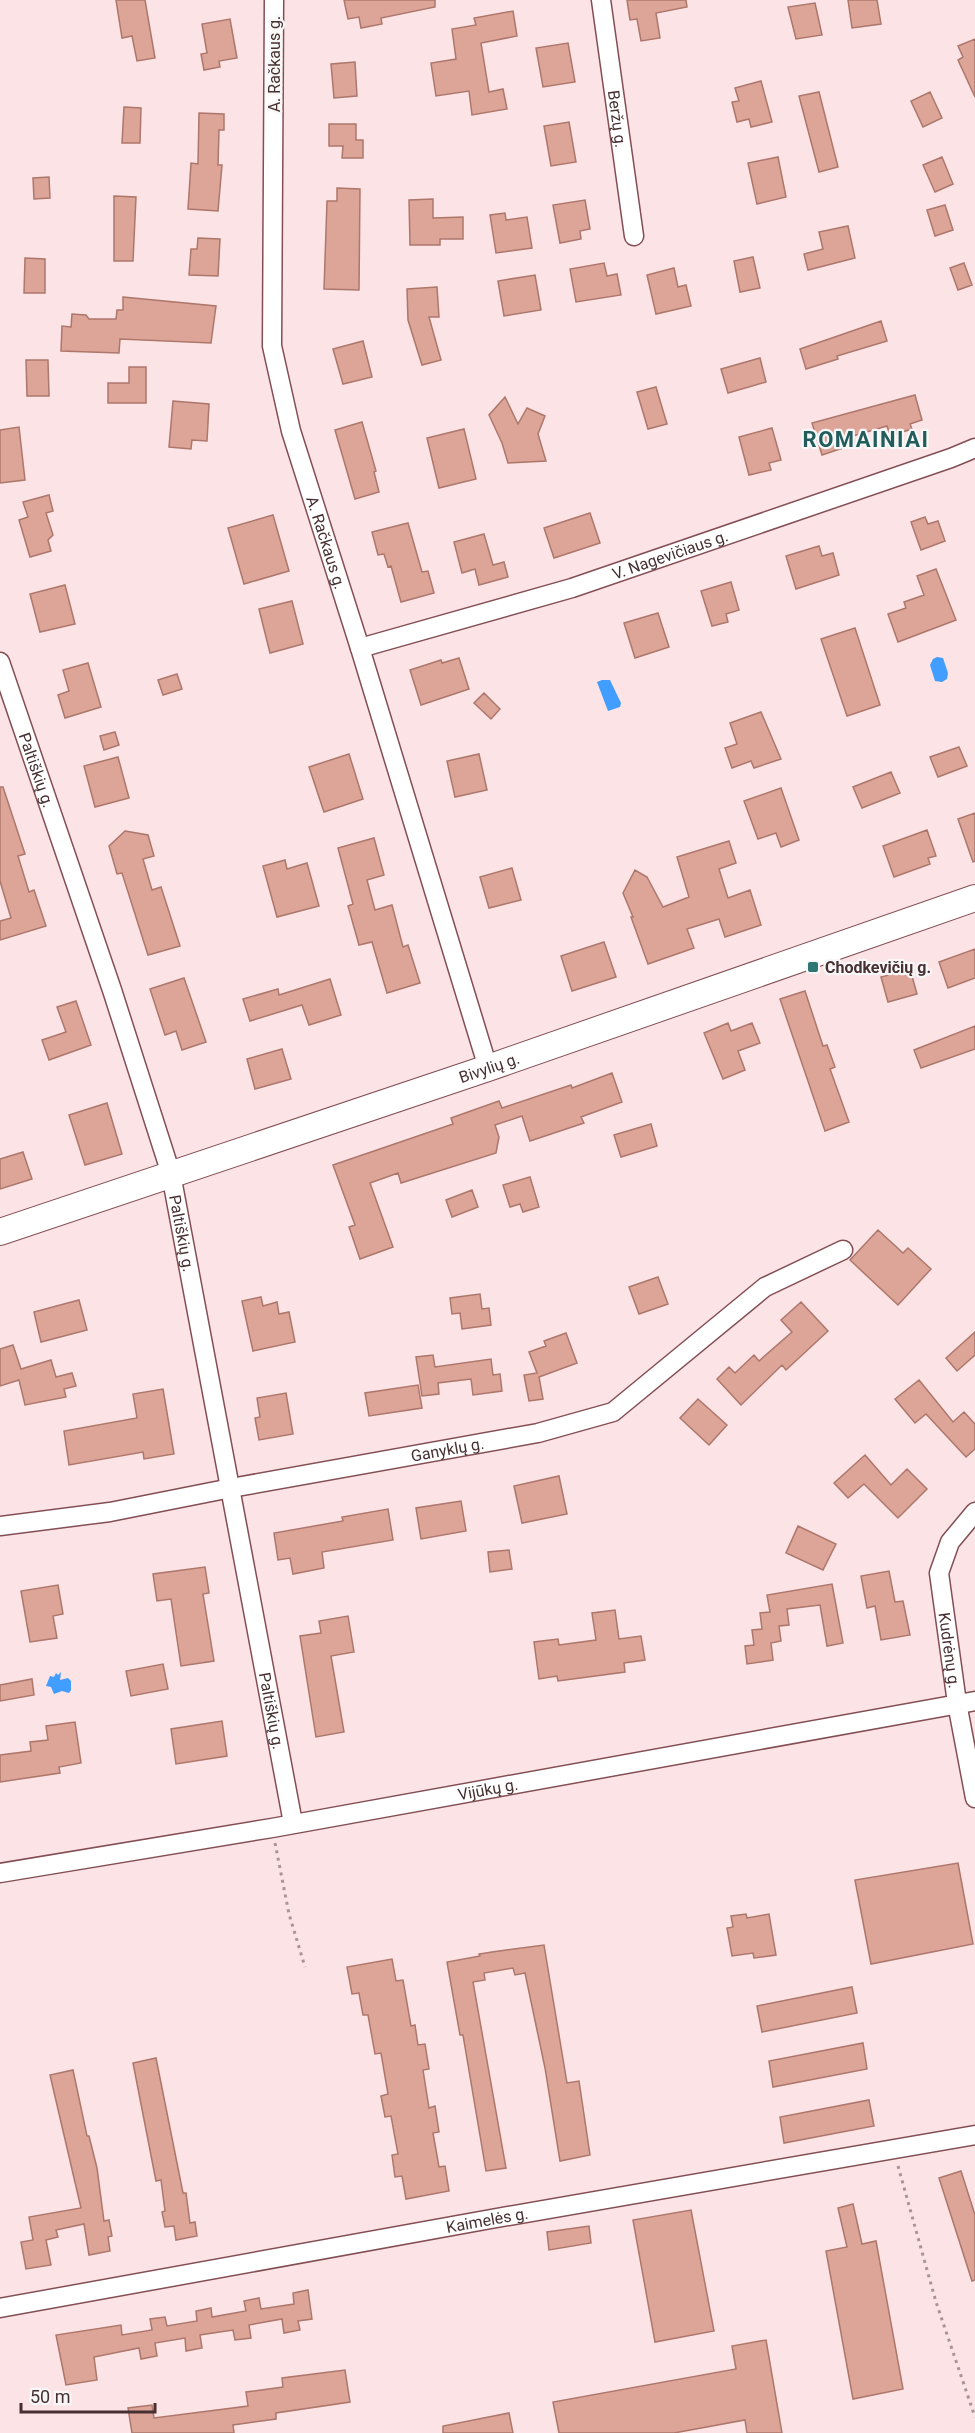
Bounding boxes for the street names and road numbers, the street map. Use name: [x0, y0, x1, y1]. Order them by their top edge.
street label: A. Račkaus g.: [265, 16, 284, 112]
street label: Beržų g.: [604, 89, 631, 149]
street label: A. Račkaus g.: [302, 494, 350, 591]
street label: V. Nagevičiaus g.: [610, 526, 731, 583]
street label: Paltiškių g.: [15, 730, 58, 810]
street label: Bivylių g.: [456, 1049, 522, 1087]
street label: Paltiškių g.: [165, 1193, 198, 1273]
street label: Ganyklų g.: [409, 1434, 486, 1466]
street label: Kudrėnų g.: [935, 1611, 964, 1689]
street label: Paltiškių g.: [255, 1671, 288, 1751]
street label: Vijūkų g.: [456, 1775, 520, 1804]
street label: Kaimelės g.: [445, 2204, 530, 2237]

